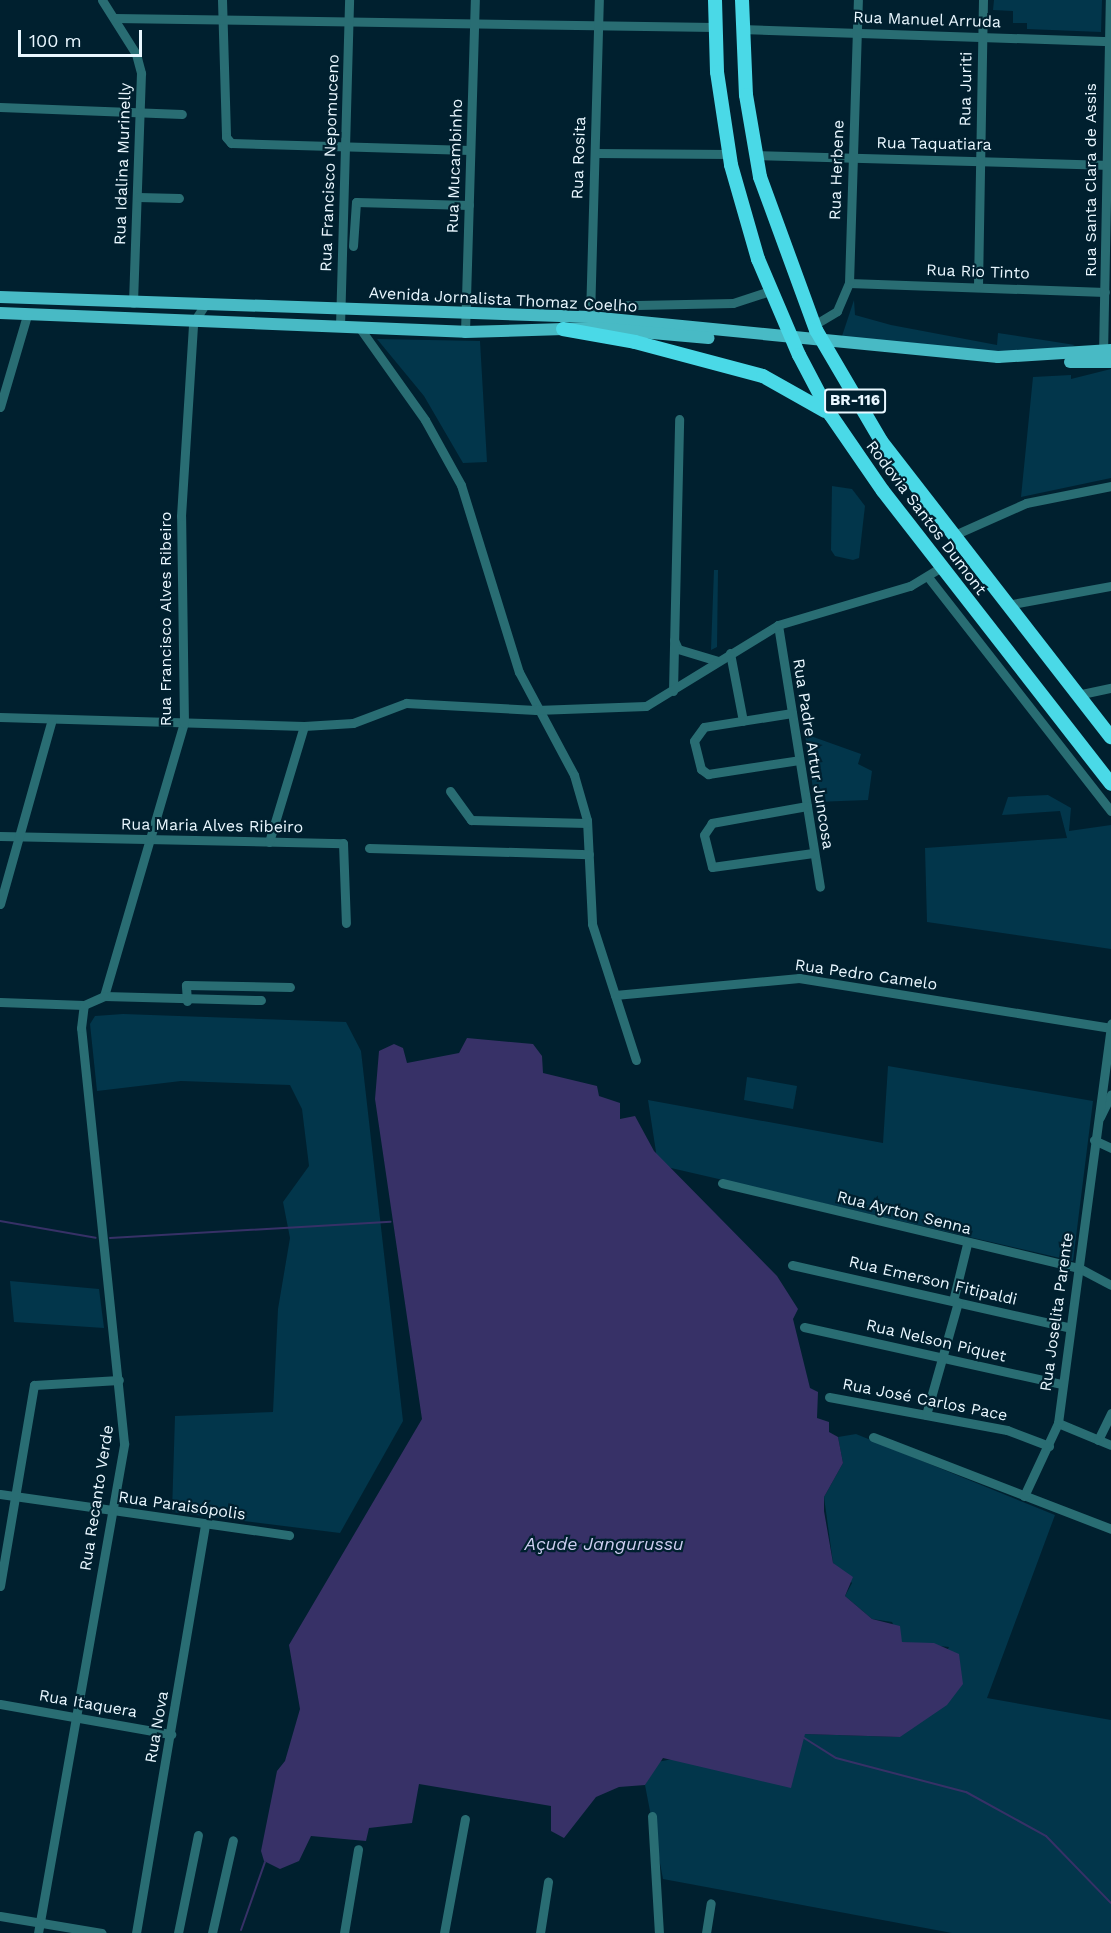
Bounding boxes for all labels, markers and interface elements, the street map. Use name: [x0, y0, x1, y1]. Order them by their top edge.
street label: Rua Manuel Arruda: [852, 8, 1002, 32]
scale bar: [21, 18, 146, 56]
text: 100 m: [29, 30, 82, 51]
street label: Rua Juriti: [956, 51, 976, 127]
street label: Rua Francisco Nepomuceno: [317, 54, 343, 272]
street label: Rua Idalina Murinelly: [111, 82, 135, 246]
street label: Rua Santa Clara de Assis: [1081, 82, 1101, 278]
street label: Rua Mucambinho: [443, 98, 467, 234]
street label: Rua Rosita: [568, 116, 590, 200]
street label: Rua Herbene: [826, 119, 848, 221]
street label: Rua Taquatiara: [876, 133, 992, 155]
street label: Rua Rio Tinto: [925, 261, 1031, 283]
street label: Avenida Jornalista Thomaz Coelho: [367, 283, 639, 317]
road number: BR-116: [824, 389, 886, 413]
street label: Rodovia Santos Dumont: [862, 437, 990, 599]
street label: Rua Francisco Alves Ribeiro: [156, 511, 176, 727]
street label: Rua Padre Artur Juncosa: [788, 656, 838, 852]
street label: Rua Maria Alves Ribeiro: [120, 815, 304, 837]
street label: Rua Pedro Camelo: [793, 955, 939, 995]
street label: Rua Ayrton Senna: [834, 1187, 974, 1239]
street label: Rua Joselita Parente: [1036, 1231, 1078, 1393]
street label: Rua Emerson Fitipaldi: [847, 1252, 1019, 1310]
street label: Rua Nelson Piquet: [864, 1315, 1008, 1367]
street label: Rua José Carlos Pace: [840, 1375, 1010, 1425]
street label: Rua Recanto Verde: [76, 1423, 118, 1573]
street label: Rua Paraisópolis: [117, 1488, 247, 1524]
water label: Açude Jangurussu: [524, 1533, 684, 1555]
street label: Rua Itaquera: [37, 1686, 139, 1722]
street label: Rua Nova: [141, 1689, 173, 1765]

